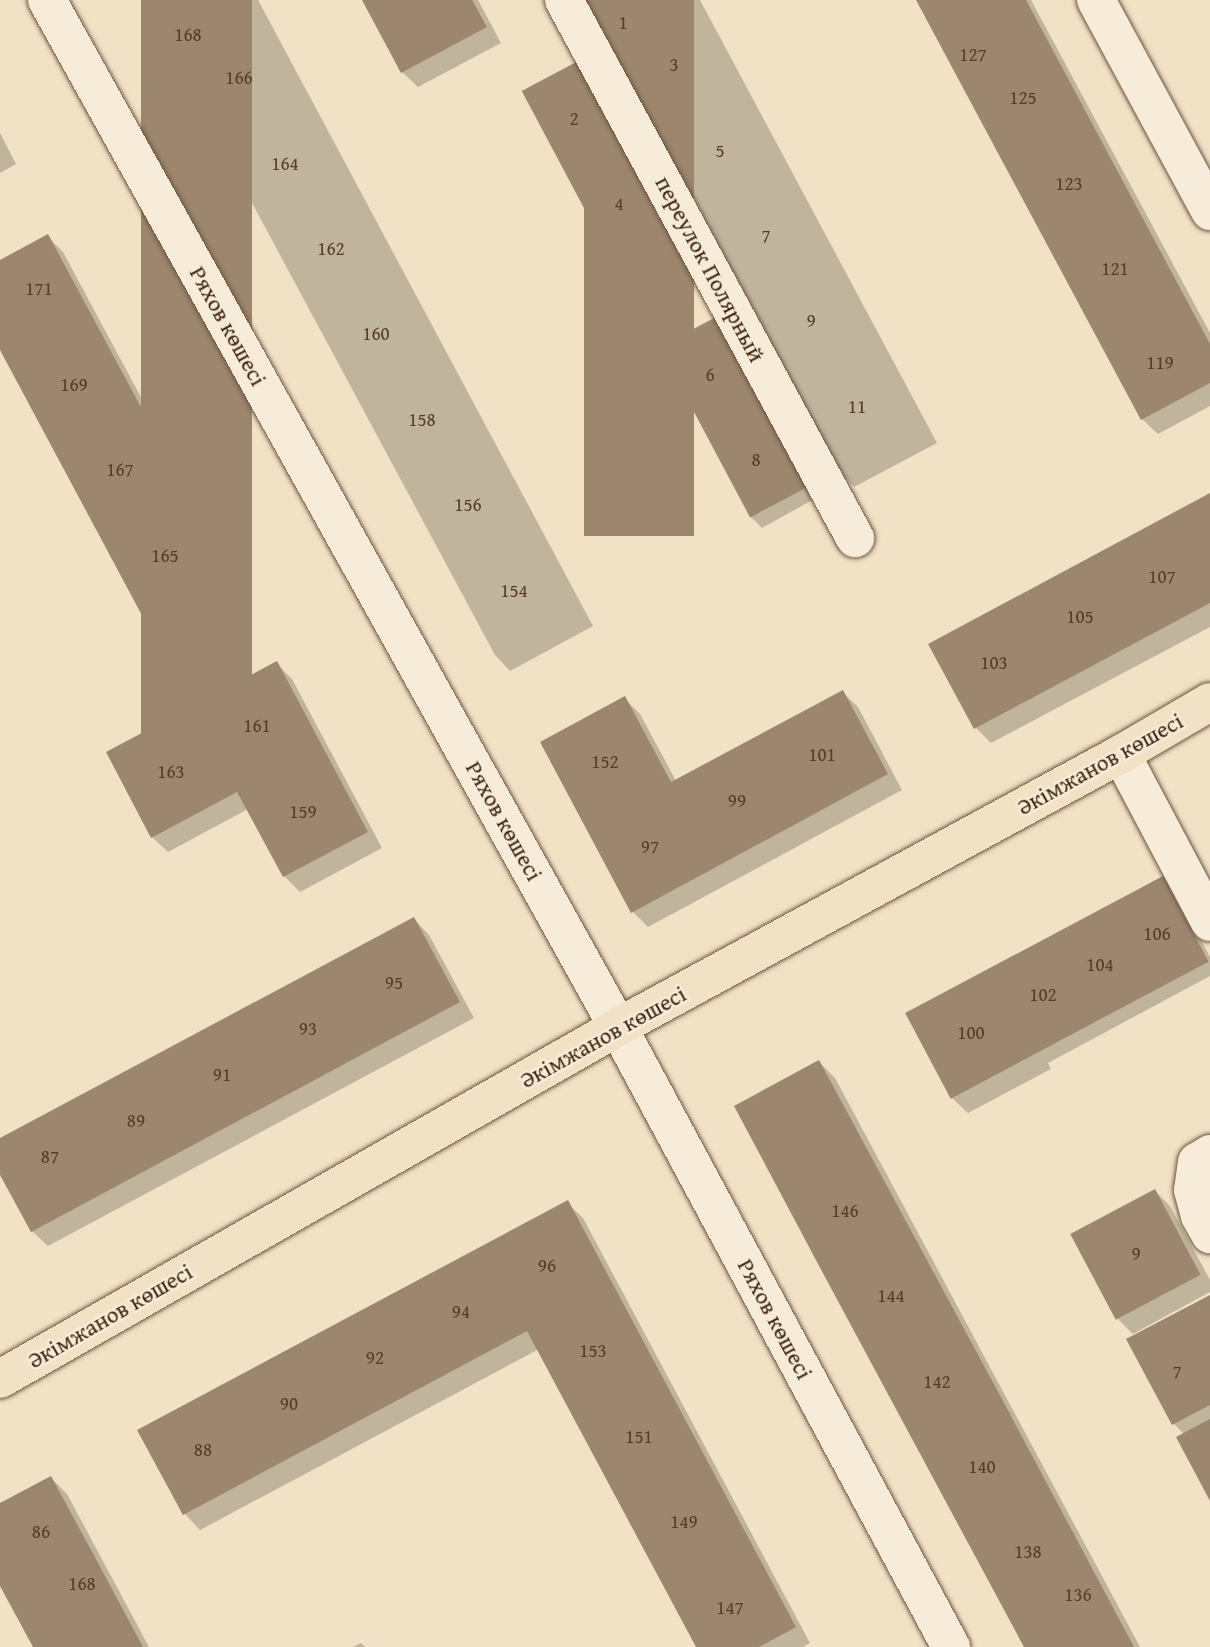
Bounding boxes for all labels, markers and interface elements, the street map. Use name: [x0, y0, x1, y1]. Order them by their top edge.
house number: 1: [618, 12, 628, 34]
house number: 168: [174, 24, 202, 46]
house number: 127: [959, 44, 987, 66]
house number: 3: [669, 54, 679, 76]
house number: 166: [225, 67, 253, 89]
house number: 125: [1009, 87, 1037, 109]
house number: 2: [569, 108, 579, 130]
house number: 5: [715, 140, 725, 162]
house number: 164: [271, 153, 299, 175]
street label: переулок Полярный: [649, 171, 771, 367]
house number: 123: [1055, 173, 1083, 195]
house number: 4: [614, 193, 624, 215]
house number: 7: [761, 225, 771, 247]
house number: 162: [317, 238, 345, 260]
house number: 121: [1101, 258, 1129, 280]
street label: Ряхов көшесі: [184, 261, 272, 391]
house number: 171: [25, 278, 53, 300]
house number: 9: [806, 310, 816, 332]
house number: 160: [362, 323, 390, 345]
house number: 119: [1146, 352, 1174, 374]
house number: 6: [705, 364, 715, 386]
house number: 169: [60, 374, 88, 396]
house number: 11: [848, 396, 866, 418]
house number: 158: [408, 409, 436, 431]
house number: 8: [751, 449, 761, 471]
house number: 167: [106, 459, 134, 481]
house number: 156: [454, 494, 482, 516]
house number: 165: [151, 545, 179, 567]
house number: 107: [1148, 566, 1176, 588]
house number: 154: [500, 580, 528, 602]
house number: 105: [1066, 606, 1094, 628]
house number: 103: [980, 652, 1008, 674]
street label: Әкімжанов көшесі: [1012, 707, 1188, 821]
house number: 161: [243, 715, 271, 737]
house number: 101: [808, 744, 836, 766]
house number: 152: [591, 751, 619, 773]
street label: Ряхов көшесі: [460, 756, 548, 886]
house number: 163: [157, 761, 185, 783]
house number: 99: [728, 790, 746, 812]
house number: 159: [289, 801, 317, 823]
house number: 97: [641, 836, 659, 858]
house number: 106: [1143, 923, 1171, 945]
house number: 104: [1086, 954, 1114, 976]
house number: 95: [385, 972, 403, 994]
street label: Әкімжанов көшесі: [515, 980, 691, 1094]
house number: 102: [1029, 984, 1057, 1006]
house number: 93: [299, 1018, 317, 1040]
house number: 100: [957, 1022, 985, 1044]
house number: 91: [213, 1064, 231, 1086]
house number: 89: [127, 1110, 145, 1132]
house number: 87: [41, 1146, 59, 1168]
house number: 146: [831, 1200, 859, 1222]
house number: 9: [1131, 1243, 1141, 1265]
street label: Ряхов көшесі: [732, 1254, 818, 1384]
house number: 96: [538, 1255, 556, 1277]
street label: Әкімжанов көшесі: [23, 1258, 197, 1374]
house number: 144: [877, 1285, 905, 1307]
house number: 94: [452, 1301, 470, 1323]
house number: 153: [579, 1340, 607, 1362]
house number: 92: [366, 1347, 384, 1369]
house number: 7: [1172, 1361, 1182, 1383]
house number: 142: [923, 1371, 951, 1393]
house number: 90: [280, 1393, 298, 1415]
house number: 151: [625, 1426, 653, 1448]
house number: 88: [194, 1439, 212, 1461]
house number: 140: [968, 1456, 996, 1478]
house number: 149: [670, 1511, 698, 1533]
house number: 86: [32, 1521, 50, 1543]
house number: 138: [1014, 1541, 1042, 1563]
house number: 168: [68, 1573, 96, 1595]
house number: 136: [1064, 1584, 1092, 1606]
house number: 147: [716, 1597, 744, 1619]

